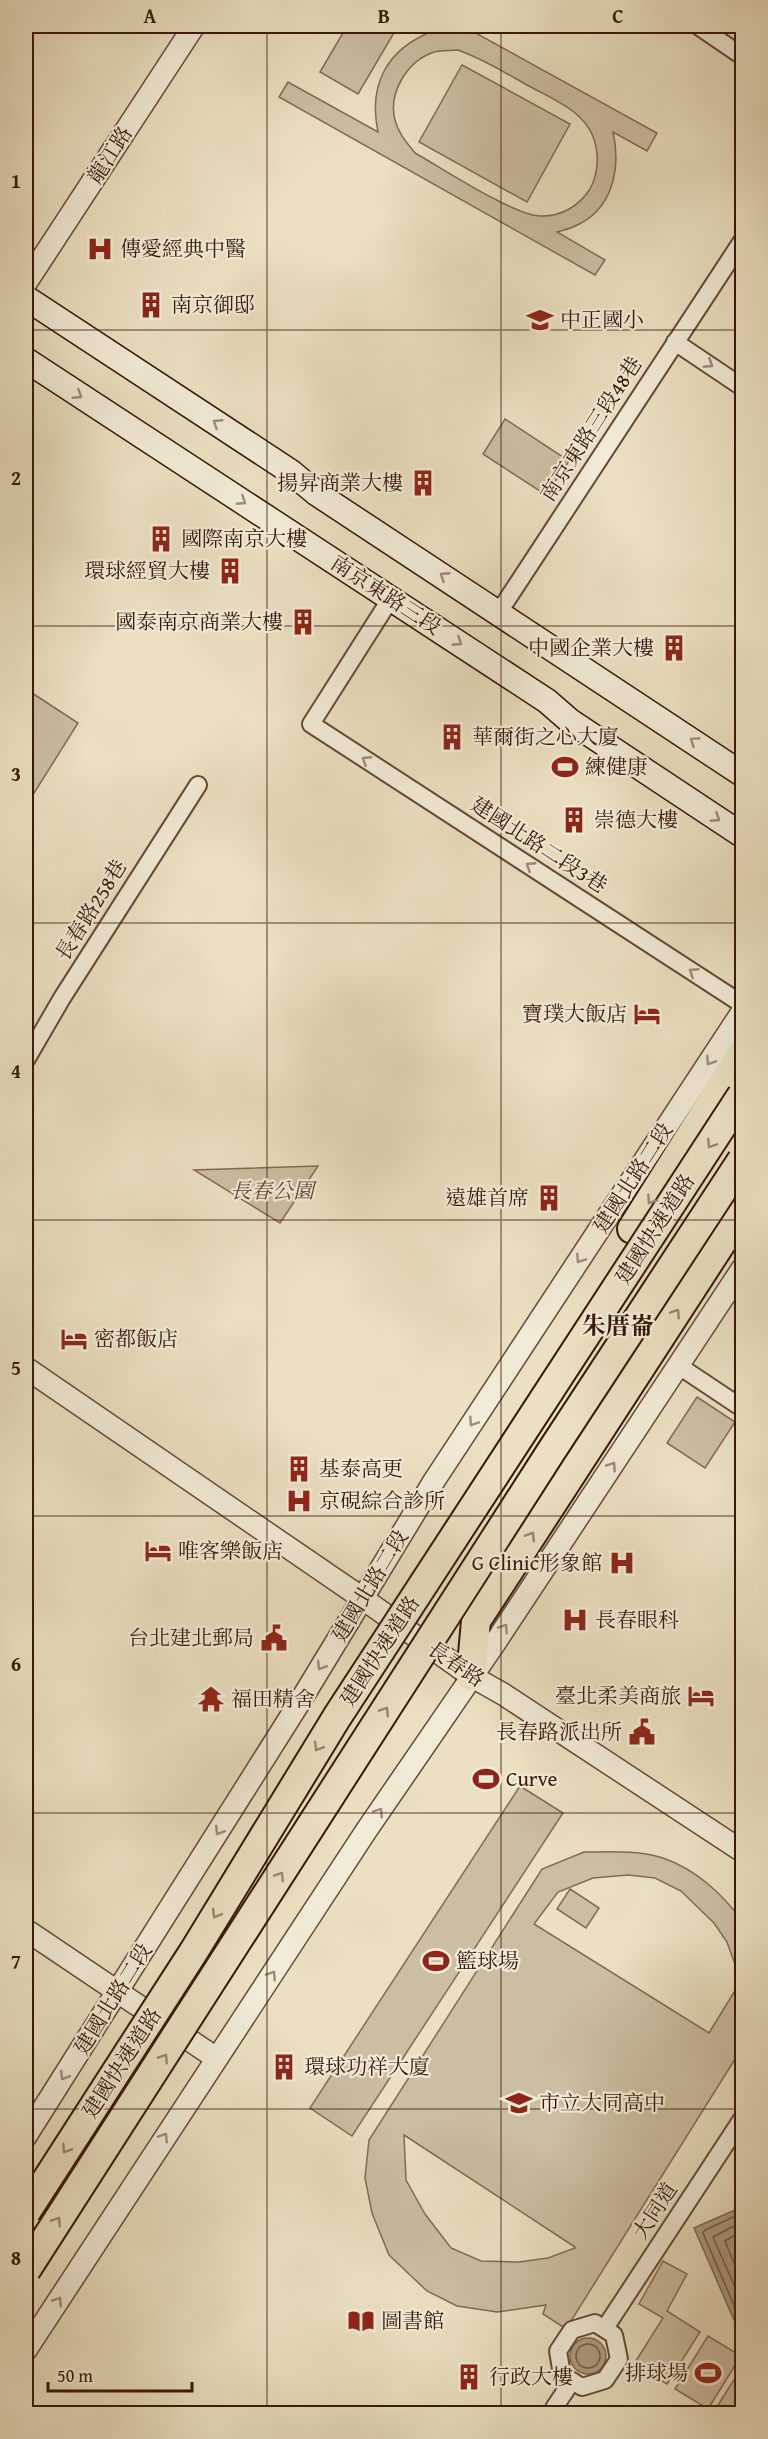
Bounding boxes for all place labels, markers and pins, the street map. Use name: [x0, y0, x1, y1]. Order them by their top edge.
place label: 傳愛經典中醫: [120, 233, 246, 264]
hospital icon: 傳愛經典中醫: [85, 234, 115, 264]
place label: 南京御邸: [171, 289, 255, 320]
building icon: 南京御邸: [136, 290, 166, 320]
place label: 中正國小: [560, 304, 644, 335]
school or university icon: 中正國小: [525, 305, 555, 335]
place label: 揚昇商業大樓: [277, 467, 403, 498]
building icon: 揚昇商業大樓: [408, 468, 438, 498]
place label: 國際南京大樓: [181, 523, 307, 554]
building icon: 國際南京大樓: [146, 524, 176, 554]
place label: 環球經貿大樓: [84, 555, 210, 586]
building icon: 環球經貿大樓: [215, 556, 245, 586]
place label: 國泰南京商業大樓: [115, 606, 283, 637]
building icon: 國泰南京商業大樓: [288, 607, 318, 637]
place label: 中國企業大樓: [528, 632, 654, 663]
building icon: 中國企業大樓: [659, 633, 689, 663]
place label: 華爾街之心大廈: [472, 721, 619, 752]
building icon: 華爾街之心大廈: [437, 722, 467, 752]
place label: 練健康: [585, 751, 648, 782]
sports icon: 練健康: [550, 752, 580, 782]
place label: 崇德大樓: [594, 804, 678, 835]
building icon: 崇德大樓: [559, 805, 589, 835]
place label: 寶璞大飯店: [522, 998, 627, 1029]
hotel icon: 寶璞大飯店: [632, 999, 662, 1029]
place label: 遠雄首席: [445, 1182, 529, 1213]
building icon: 遠雄首席: [534, 1183, 564, 1213]
place label: 密都飯店: [94, 1323, 178, 1354]
hotel icon: 密都飯店: [59, 1324, 89, 1354]
place label: 基泰高更: [319, 1453, 403, 1484]
building icon: 基泰高更: [284, 1454, 314, 1484]
place label: 京硯綜合診所: [319, 1485, 445, 1516]
hospital icon: 京硯綜合診所: [284, 1486, 314, 1516]
place label: 唯客樂飯店: [178, 1535, 283, 1566]
hotel icon: 唯客樂飯店: [143, 1536, 173, 1566]
place label: G Clinic形象館: [472, 1547, 602, 1578]
hospital icon: G Clinic形象館: [607, 1548, 637, 1578]
place label: 長春眼科: [595, 1604, 679, 1635]
hospital icon: 長春眼科: [560, 1605, 590, 1635]
place label: 台北建北郵局: [128, 1622, 254, 1653]
public building icon: 台北建北郵局: [259, 1623, 289, 1653]
place label: 臺北柔美商旅: [555, 1680, 681, 1711]
hotel icon: 臺北柔美商旅: [686, 1681, 716, 1711]
place label: 福田精舍: [231, 1683, 315, 1714]
temple icon: 福田精舍: [196, 1684, 226, 1714]
place label: 長春路派出所: [496, 1716, 622, 1747]
public building icon: 長春路派出所: [627, 1717, 657, 1747]
place label: Curve: [506, 1763, 557, 1794]
sports icon: Curve: [471, 1764, 501, 1794]
place label: 籃球場: [456, 1945, 519, 1976]
sports icon: 籃球場: [421, 1946, 451, 1976]
place label: 環球功祥大廈: [304, 2051, 430, 2082]
building icon: 環球功祥大廈: [269, 2052, 299, 2082]
place label: 市立大同高中: [539, 2087, 665, 2118]
school or university icon: 市立大同高中: [504, 2088, 534, 2118]
place label: 圖書館: [381, 2305, 444, 2336]
library icon: 圖書館: [346, 2306, 376, 2336]
place label: 排球場: [625, 2357, 688, 2388]
sports icon: 排球場: [693, 2358, 723, 2388]
place label: 行政大樓: [489, 2361, 573, 2392]
building icon: 行政大樓: [454, 2362, 484, 2392]

